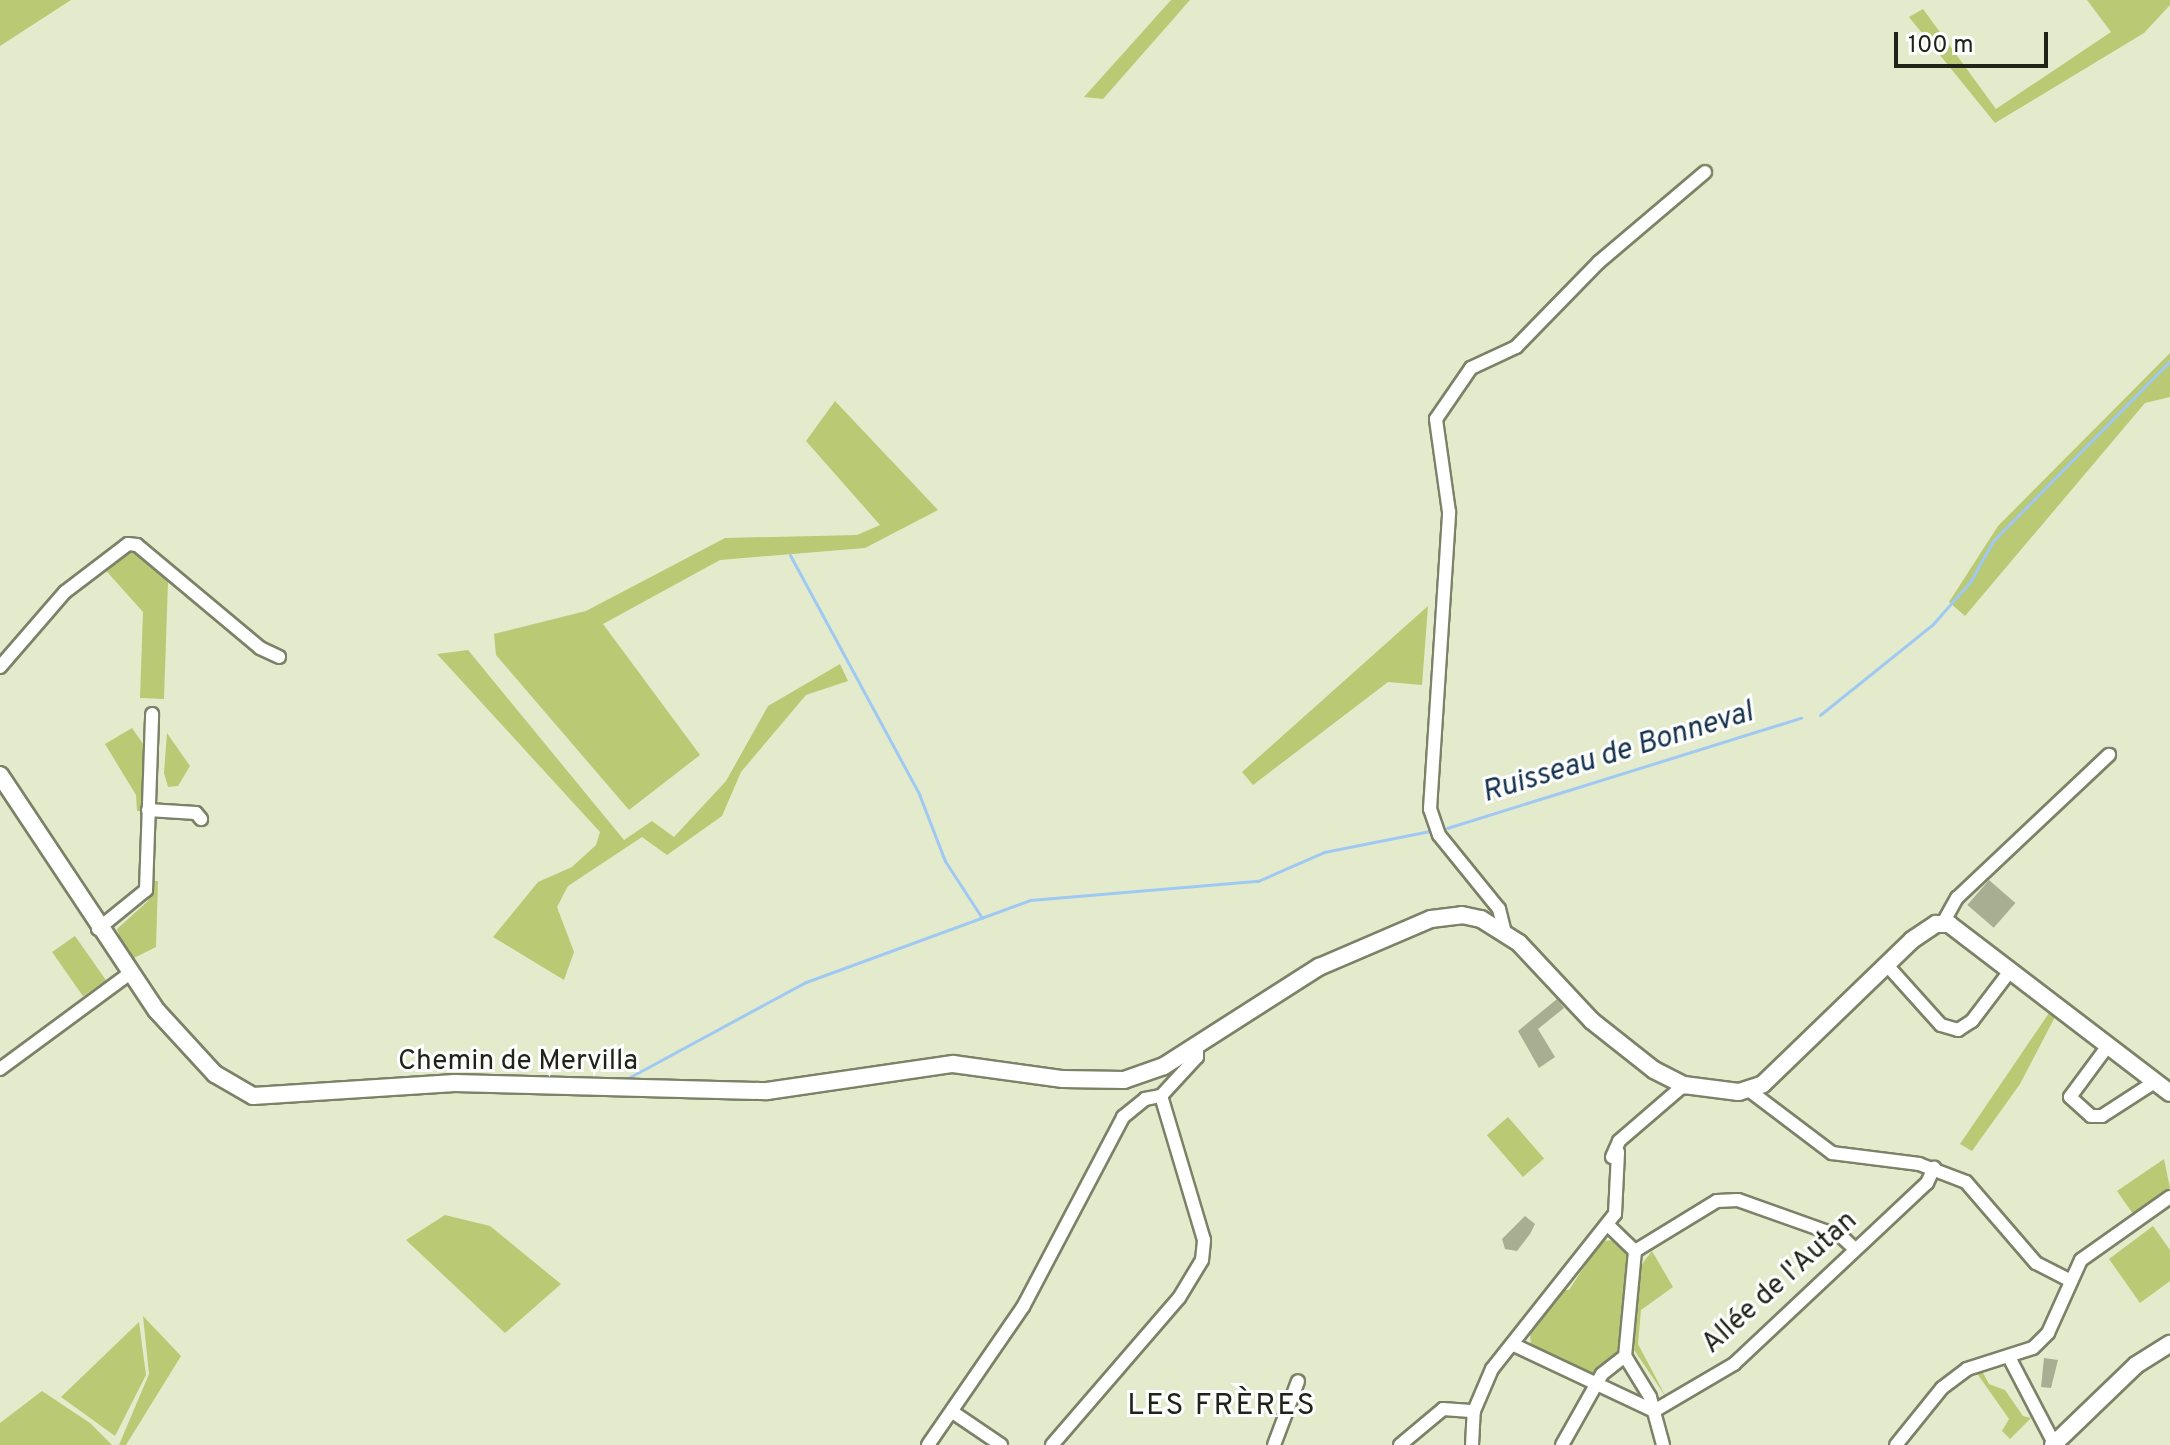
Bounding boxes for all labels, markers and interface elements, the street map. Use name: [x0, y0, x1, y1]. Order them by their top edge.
scale bar: [1898, 16, 2052, 66]
text: 100 m: [1908, 31, 1974, 61]
water label: Ruisseau de Bonneval: [1478, 696, 1758, 812]
street label: Chemin de Mervilla: [398, 1045, 638, 1079]
street label: Allée de l'Autan: [1696, 1205, 1864, 1361]
district label: LES FRÈRES: [1127, 1389, 1317, 1425]

